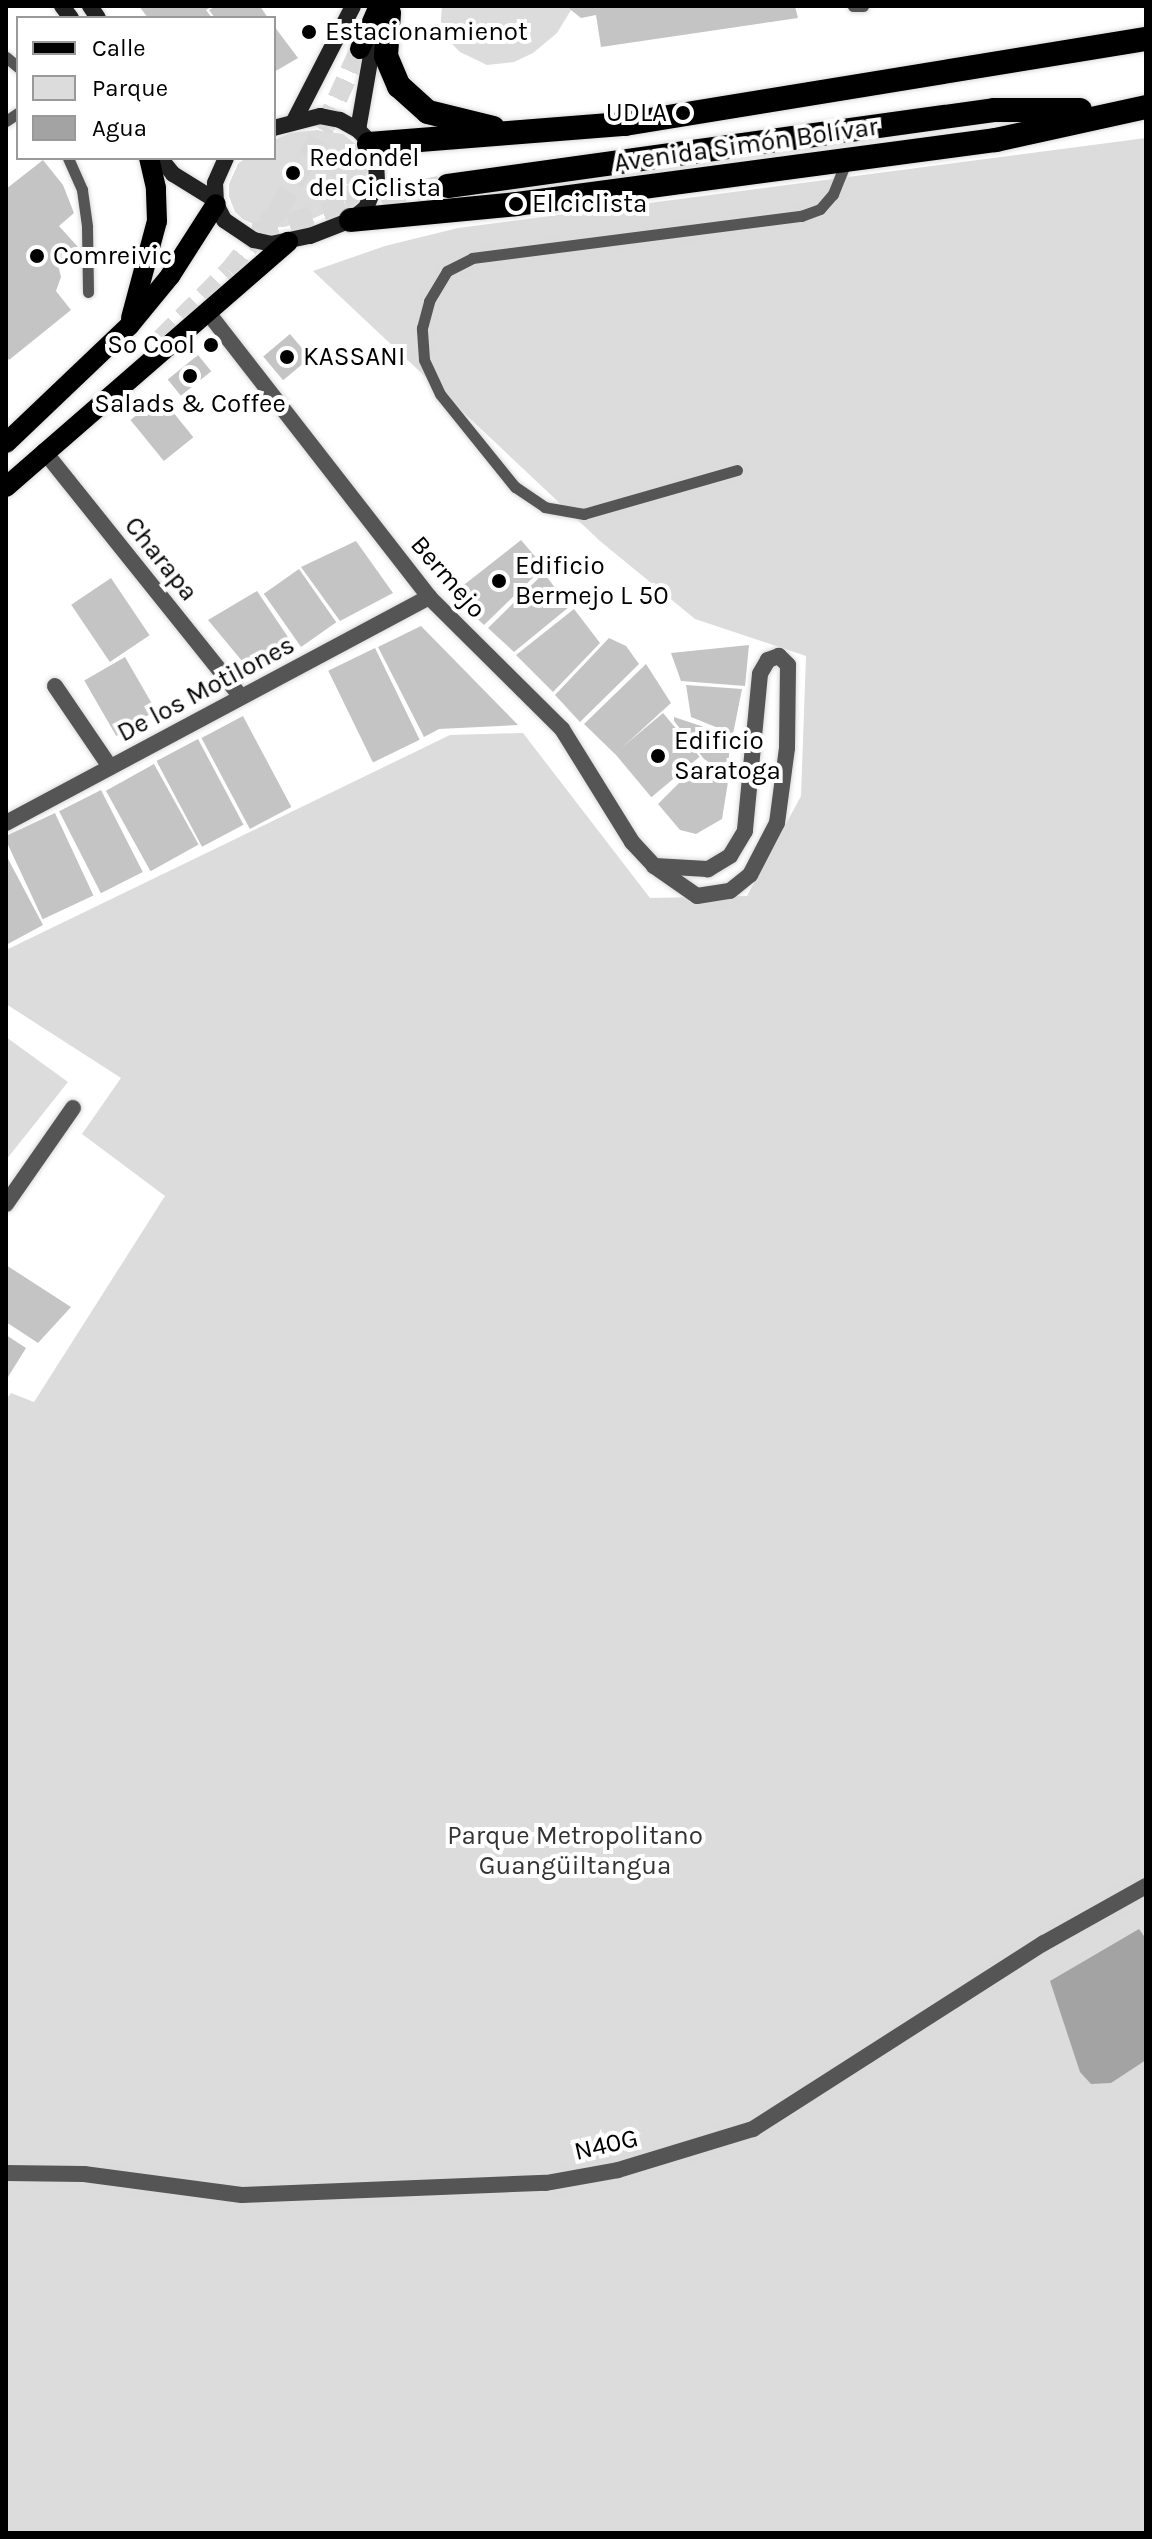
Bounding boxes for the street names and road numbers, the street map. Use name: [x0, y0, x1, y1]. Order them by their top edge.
street label: Avenida Simón Bolívar: [612, 111, 880, 179]
street label: Charapa: [118, 511, 204, 607]
street label: Bermejo: [404, 529, 492, 625]
street label: De los Motilones: [112, 629, 300, 749]
street label: N40G: [571, 2123, 641, 2167]

